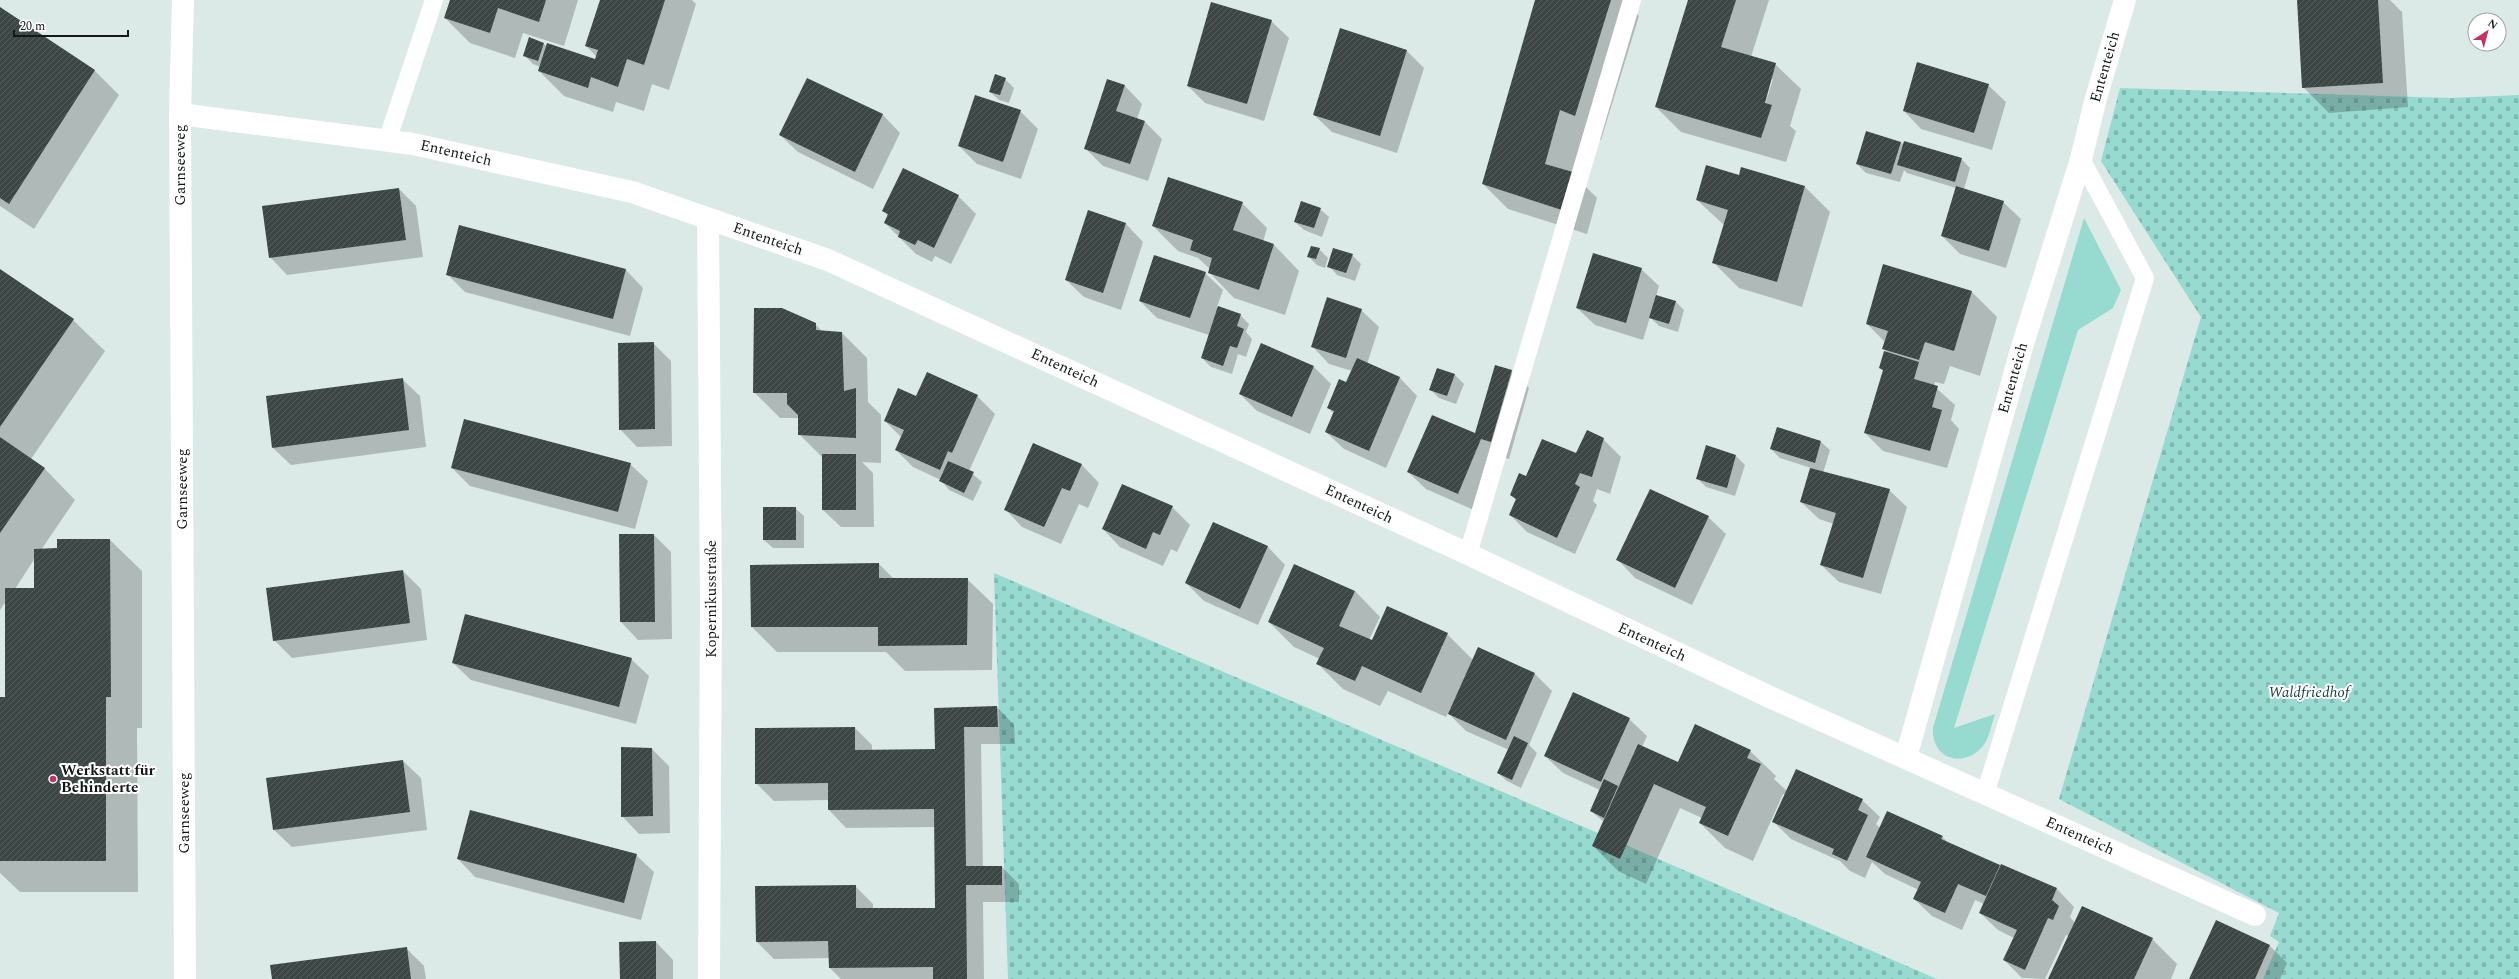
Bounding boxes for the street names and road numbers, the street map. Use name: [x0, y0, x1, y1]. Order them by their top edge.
street label: Ententeich: [2084, 28, 2126, 105]
street label: Garnseeweg: [169, 124, 192, 206]
street label: Ententeich: [418, 134, 494, 172]
street label: Ententeich: [730, 216, 807, 262]
street label: Ententeich: [1992, 339, 2034, 416]
street label: Ententeich: [1027, 342, 1103, 394]
street label: Garnseeweg: [171, 448, 194, 530]
street label: Ententeich: [1321, 478, 1397, 530]
street label: Kopernikusstraße: [700, 540, 723, 658]
street label: Ententeich: [1614, 616, 1690, 668]
street label: Garnseeweg: [173, 772, 196, 854]
street label: Ententeich: [2042, 811, 2118, 861]

